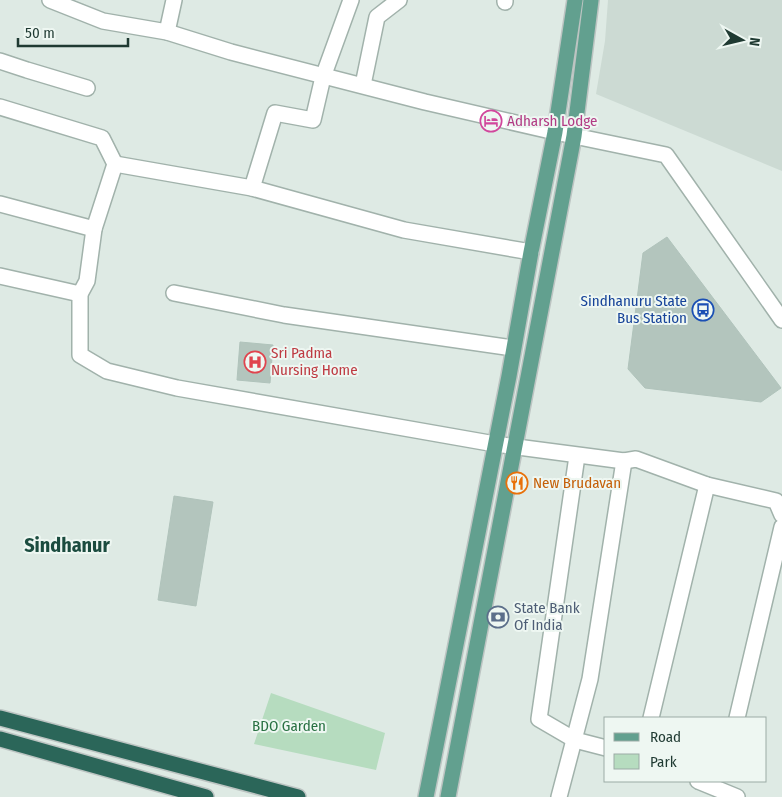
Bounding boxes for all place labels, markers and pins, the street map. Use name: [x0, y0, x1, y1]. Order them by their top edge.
hotel icon: Adharsh Lodge: [479, 109, 503, 133]
place label: Adharsh Lodge: [507, 112, 598, 130]
place label: Sindhanuru State Bus Station: [581, 292, 687, 327]
bus stop icon: Sindhanuru State Bus Station: [691, 298, 715, 322]
place label: Sri Padma Nursing Home: [271, 344, 358, 379]
hospital icon: Sri Padma Nursing Home: [243, 350, 267, 374]
restaurant icon: New Brudavan: [505, 471, 529, 495]
place label: New Brudavan: [533, 474, 621, 492]
place label: State Bank Of India: [514, 599, 580, 634]
bank icon: State Bank Of India: [486, 605, 510, 629]

